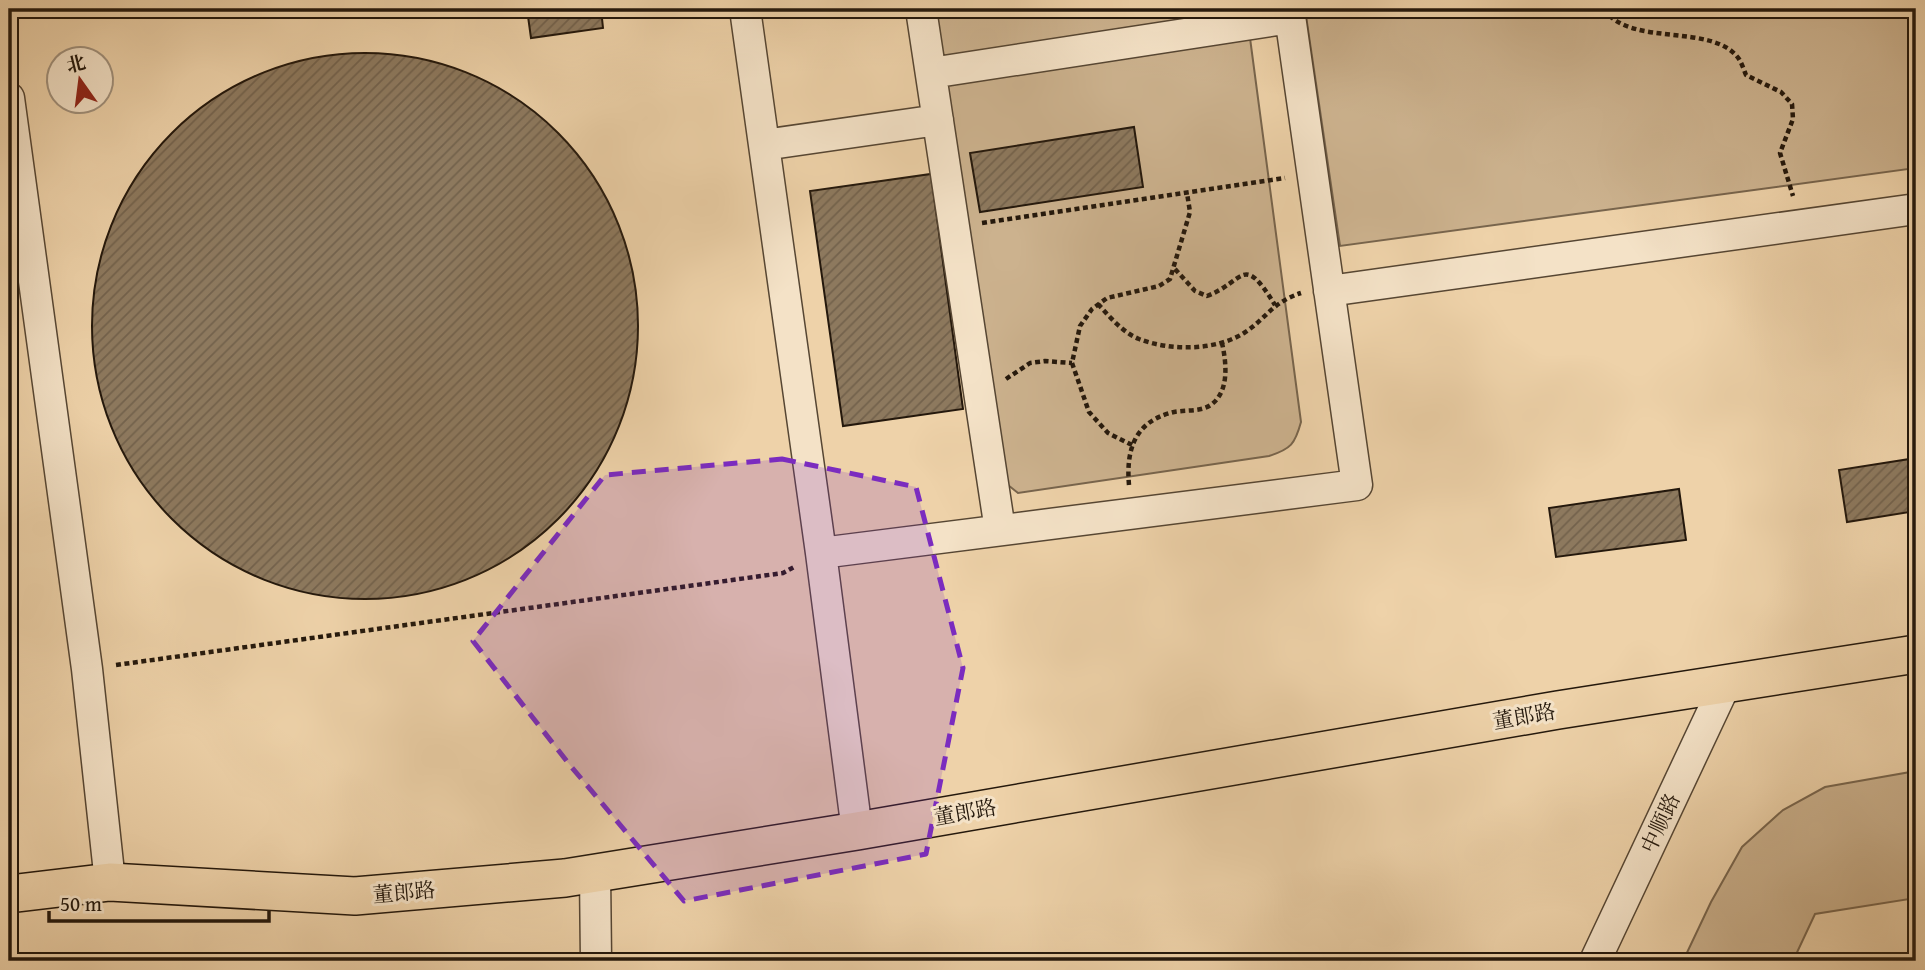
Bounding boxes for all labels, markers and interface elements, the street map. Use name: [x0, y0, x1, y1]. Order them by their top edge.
north arrow: [46, 46, 116, 116]
text: 北: [63, 48, 88, 79]
street label: 董郎路: [1490, 695, 1558, 737]
street label: 中顺路: [1633, 788, 1687, 858]
street label: 董郎路: [931, 791, 999, 833]
street label: 董郎路: [371, 874, 437, 910]
scale bar: [49, 879, 270, 923]
text: 50 m: [60, 888, 102, 919]

